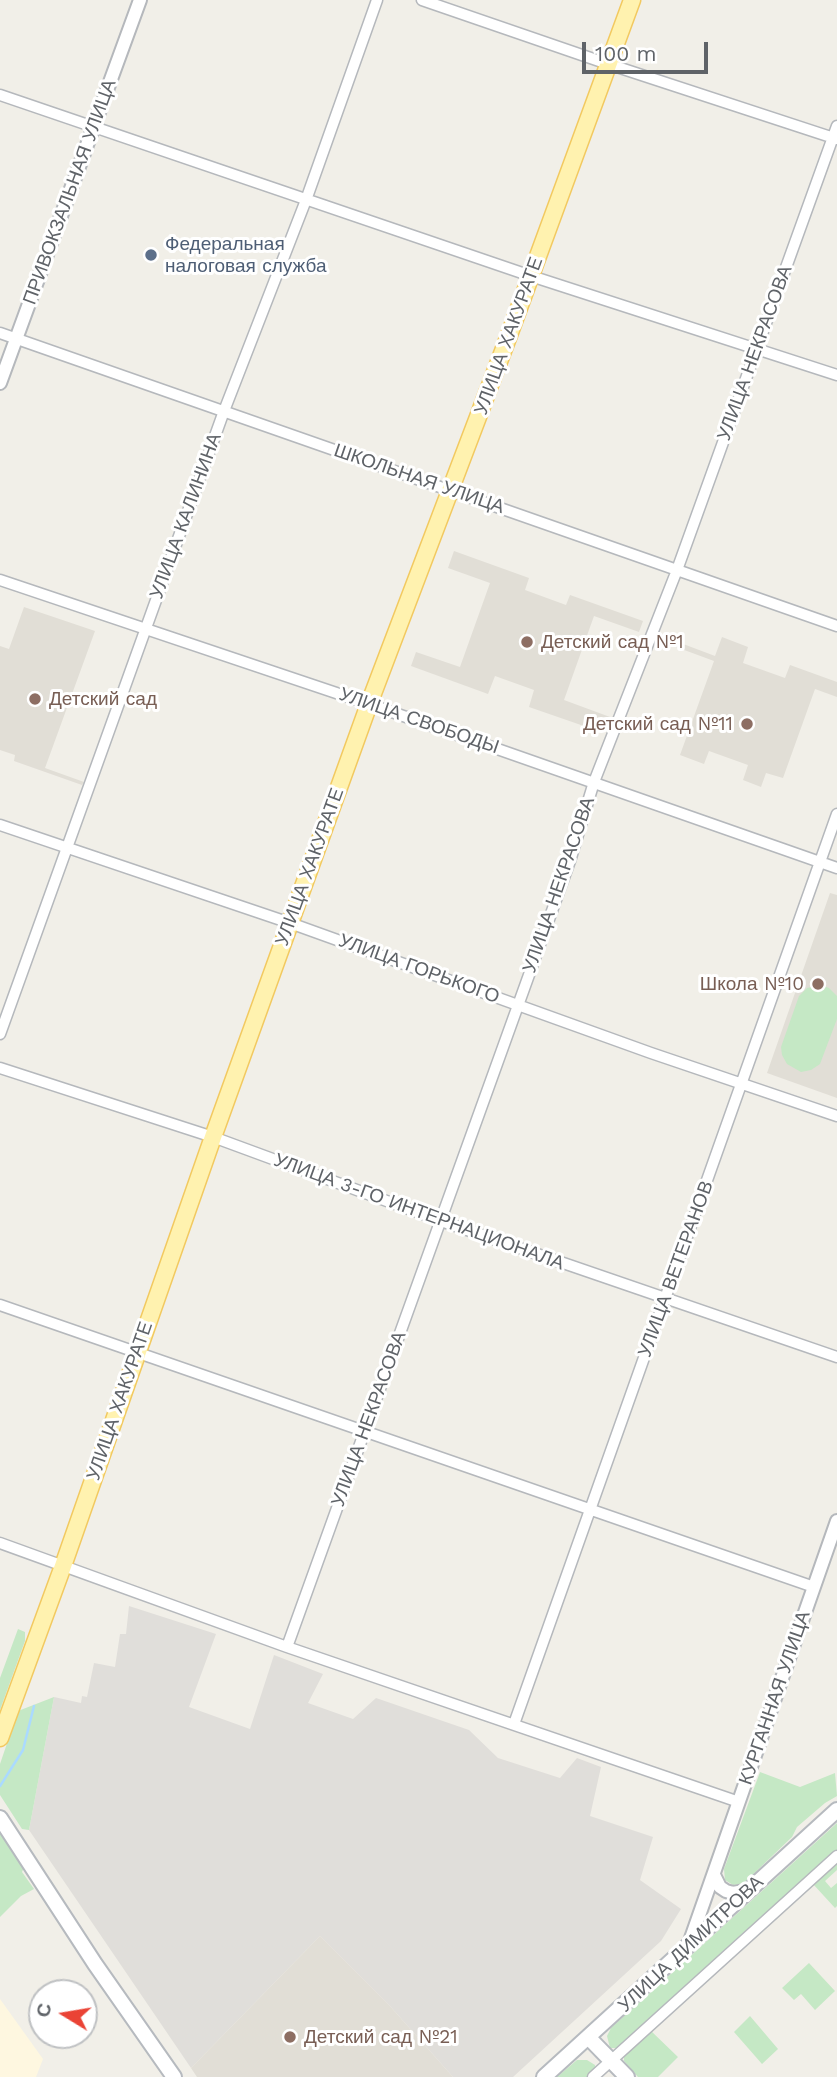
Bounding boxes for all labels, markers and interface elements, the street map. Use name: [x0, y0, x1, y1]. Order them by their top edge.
scale bar: [585, 28, 711, 72]
text: 100 m: [595, 41, 657, 66]
street label: ПРИВОКЗАЛЬНАЯ УЛИЦА: [19, 76, 121, 308]
place label: Федеральная налоговая служба: [165, 233, 326, 277]
marker: Федеральная налоговая служба: [143, 247, 159, 263]
street label: УЛИЦА ХАКУРАТЕ: [470, 254, 548, 418]
street label: УЛИЦА НЕКРАСОВА: [713, 262, 797, 444]
street label: УЛИЦА КАЛИНИНА: [145, 430, 227, 602]
street label: ШКОЛЬНАЯ УЛИЦА: [331, 439, 507, 519]
place label: Детский сад №1: [541, 631, 684, 653]
marker: Детский сад №1: [519, 634, 535, 650]
street label: УЛИЦА СВОБОДЫ: [336, 683, 502, 759]
place label: Детский сад: [49, 688, 157, 710]
marker: Детский сад: [27, 691, 43, 707]
place label: Детский сад №11: [583, 713, 733, 735]
marker: Детский сад №11: [739, 716, 755, 732]
street label: УЛИЦА ХАКУРАТЕ: [271, 785, 349, 949]
street label: УЛИЦА НЕКРАСОВА: [518, 794, 600, 976]
street label: УЛИЦА ГОРЬКОГО: [335, 929, 503, 1009]
place label: Школа №10: [700, 973, 804, 995]
marker: Школа №10: [810, 976, 826, 992]
street label: УЛИЦА 3-ГО ИНТЕРНАЦИОНАЛА: [271, 1149, 567, 1275]
street label: УЛИЦА ВЕТЕРАНОВ: [634, 1178, 718, 1360]
street label: УЛИЦА ХАКУРАТЕ: [82, 1319, 158, 1483]
street label: УЛИЦА НЕКРАСОВА: [327, 1328, 411, 1510]
street label: КУРГАННАЯ УЛИЦА: [735, 1608, 815, 1788]
street label: УЛИЦА ДИМИТРОВА: [614, 1871, 768, 2017]
north arrow: [28, 1979, 98, 2049]
text: С: [31, 2001, 56, 2019]
place label: Детский сад №21: [304, 2026, 458, 2048]
marker: Детский сад №21: [282, 2029, 298, 2045]

